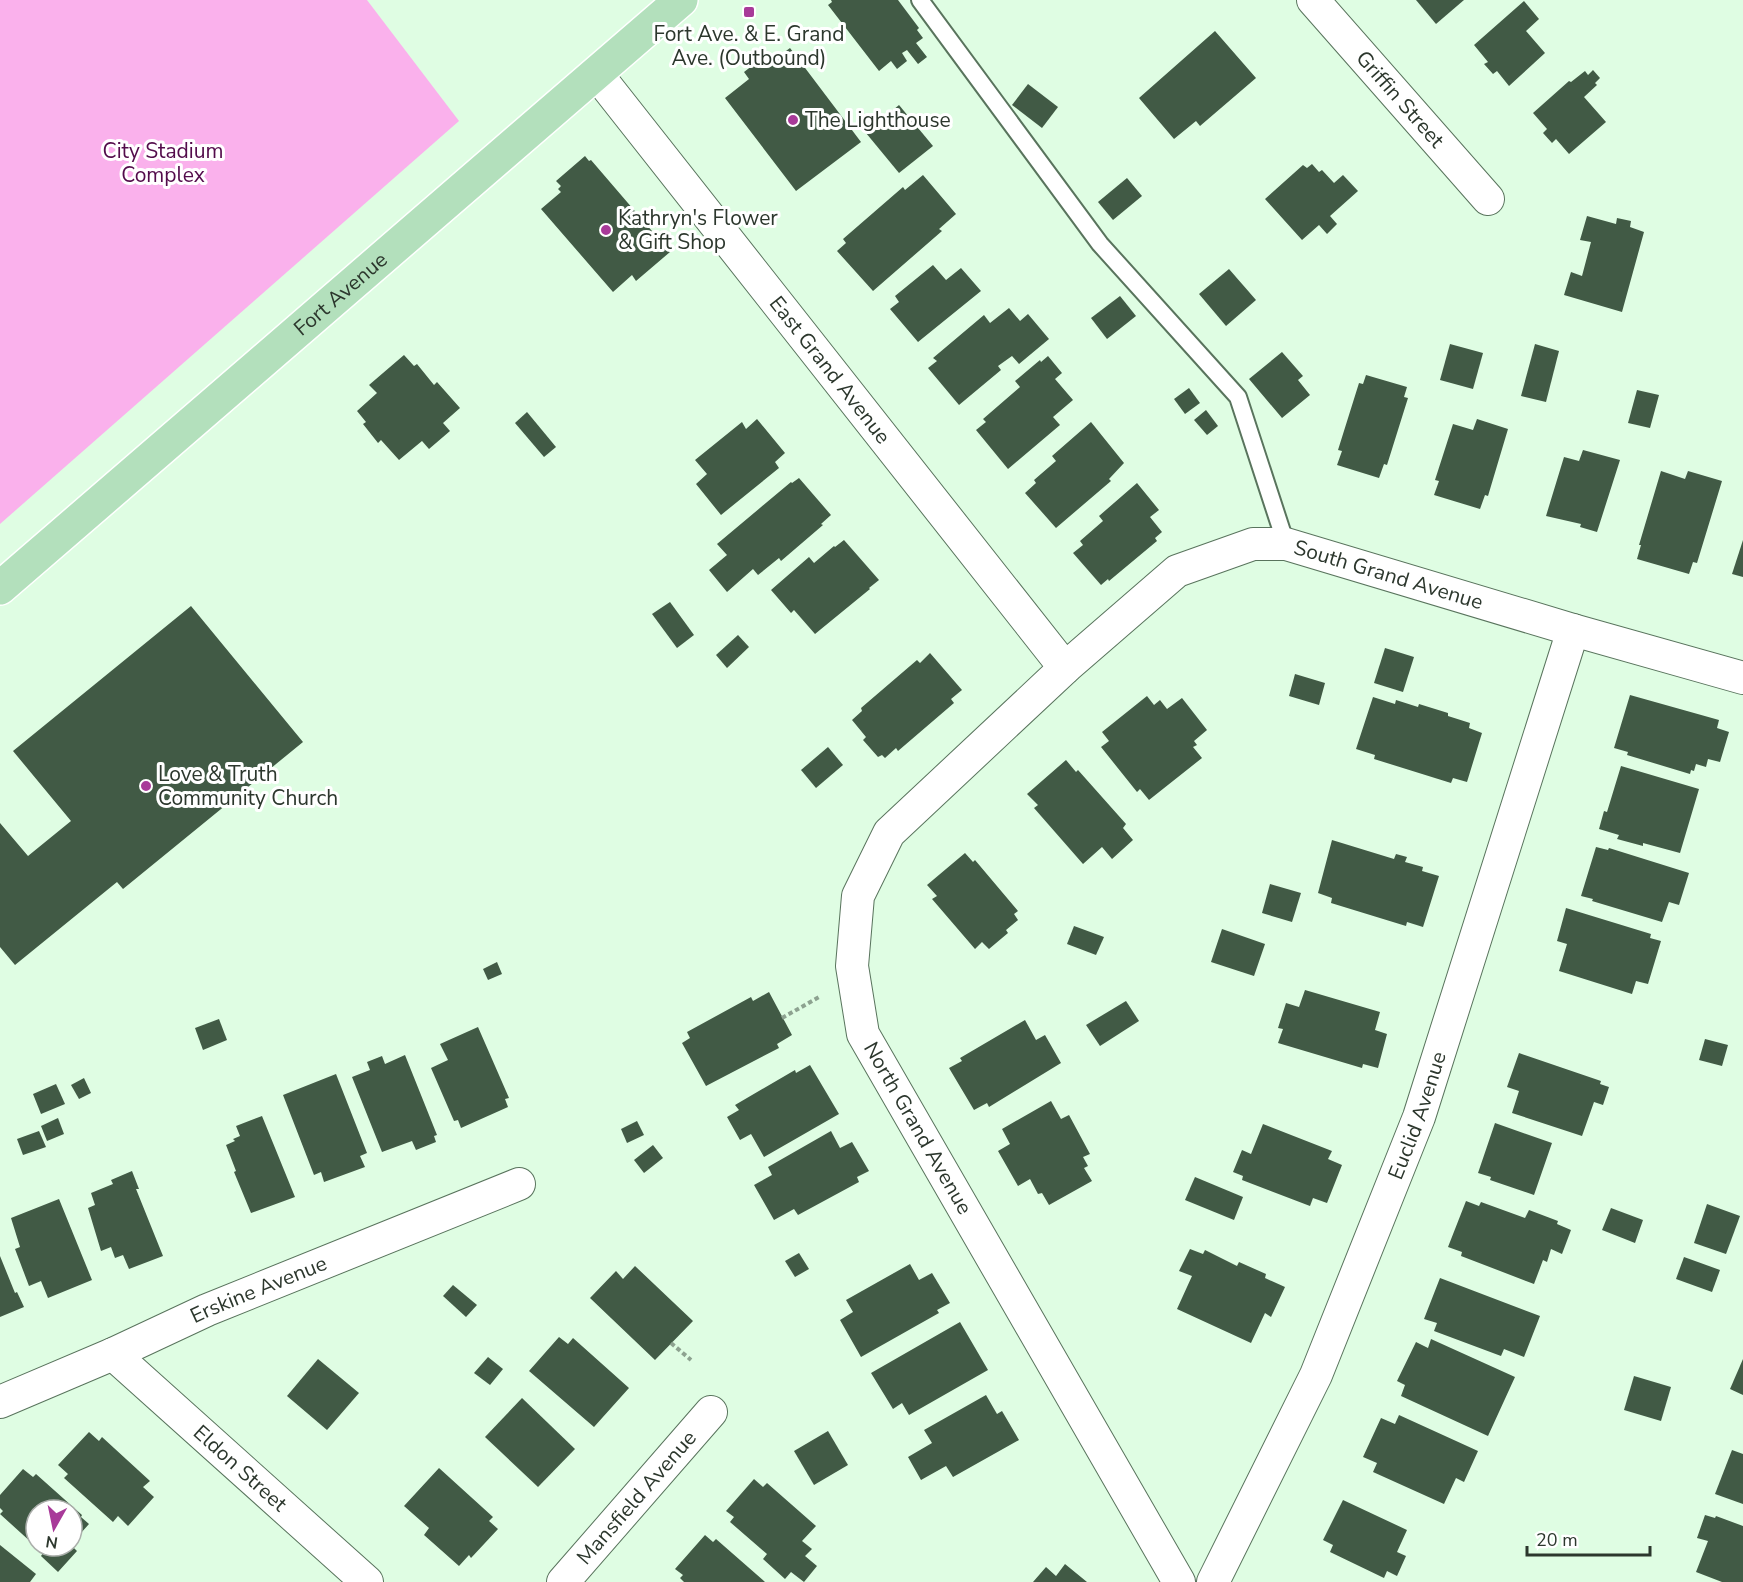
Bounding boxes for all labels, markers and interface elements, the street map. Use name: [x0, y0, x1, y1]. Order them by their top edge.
marker: Fort Ave. & E. Grand Ave. (Outbound): [742, 5, 756, 19]
place label: Fort Ave. & E. Grand Ave. (Outbound): [654, 20, 844, 72]
street label: Griffin Street: [1350, 45, 1451, 154]
place label: The Lighthouse: [805, 106, 951, 134]
marker: The Lighthouse: [786, 113, 800, 127]
park label: City Stadium Complex: [103, 137, 223, 189]
place label: Kathryn's Flower & Gift Shop: [618, 204, 778, 256]
marker: Kathryn's Flower & Gift Shop: [599, 223, 613, 237]
street label: Fort Avenue: [288, 246, 393, 342]
street label: East Grand Avenue: [763, 290, 897, 450]
street label: South Grand Avenue: [1291, 533, 1486, 616]
place label: Love & Truth Community Church: [158, 760, 338, 812]
marker: Love & Truth Community Church: [139, 779, 153, 793]
street label: North Grand Avenue: [857, 1037, 979, 1219]
street label: Euclid Avenue: [1382, 1048, 1453, 1184]
street label: Erskine Avenue: [186, 1249, 331, 1330]
street label: Eldon Street: [187, 1419, 294, 1518]
street label: Mansfield Avenue: [570, 1424, 703, 1571]
north arrow: [24, 1498, 84, 1558]
scale bar: [1527, 1519, 1650, 1557]
text: 20 m: [1536, 1528, 1578, 1552]
text: N: [44, 1530, 59, 1554]

